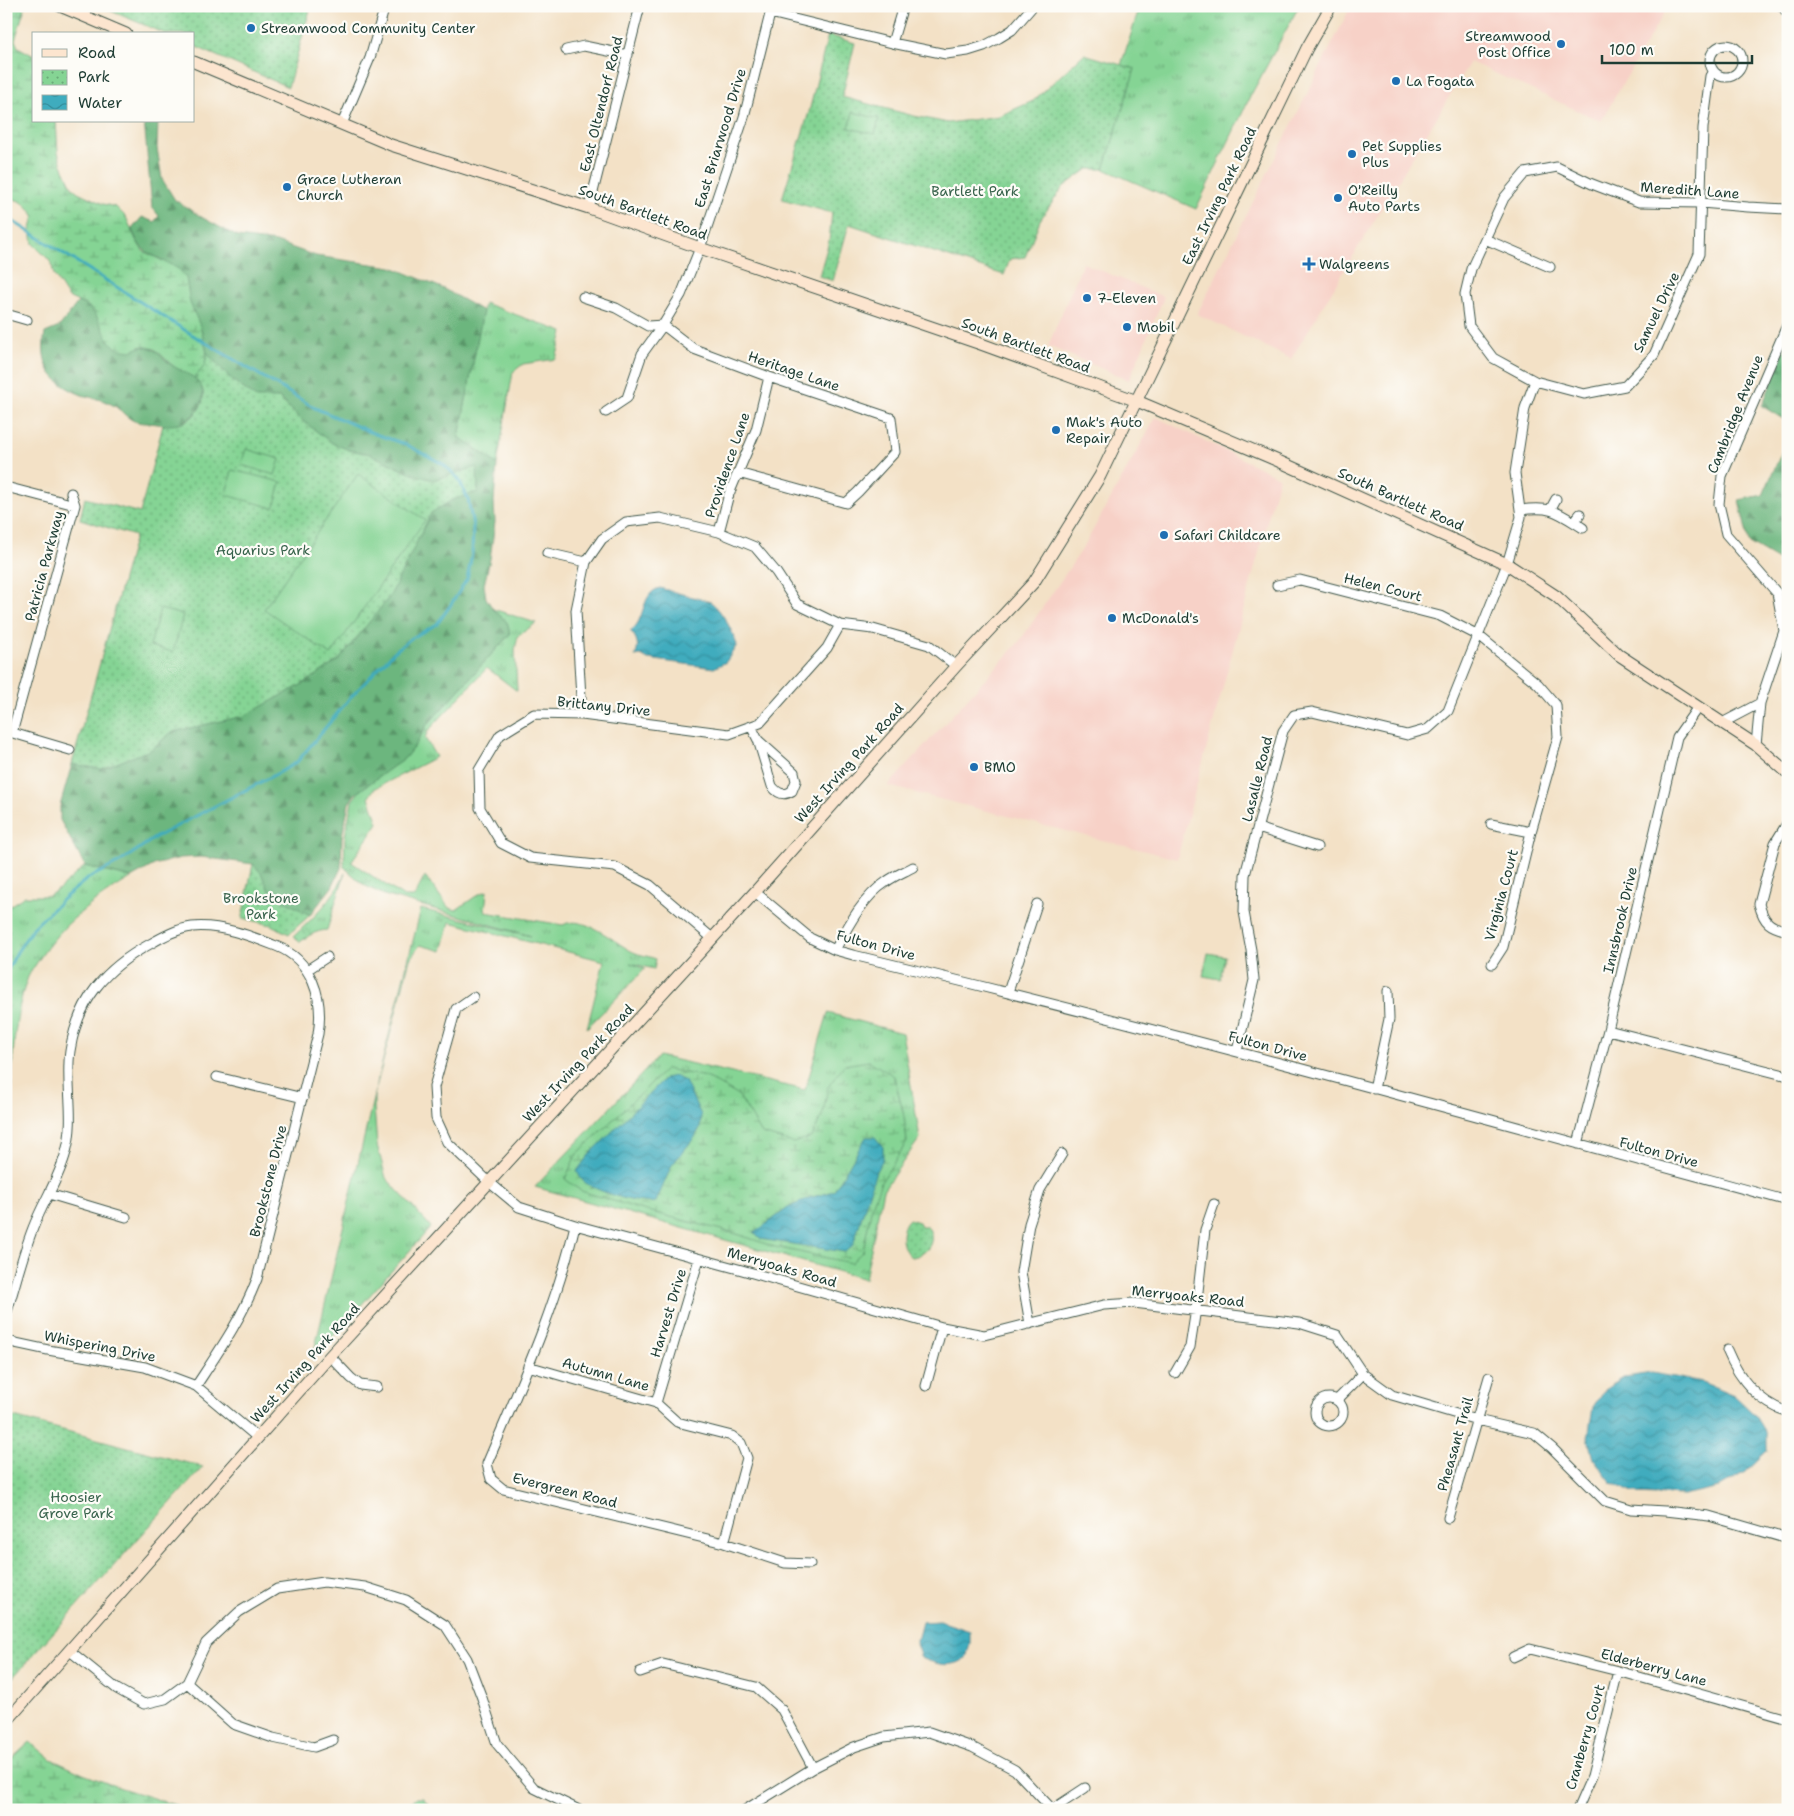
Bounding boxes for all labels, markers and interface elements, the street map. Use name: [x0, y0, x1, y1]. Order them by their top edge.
place label: Streamwood Community Center: [261, 19, 476, 37]
marker: Streamwood Community Center: [245, 22, 257, 34]
place label: Streamwood Post Office: [1465, 27, 1551, 61]
legend: [32, 32, 195, 122]
scale bar: [1602, 32, 1752, 64]
street label: East Oltendorf Road: [575, 34, 627, 174]
marker: Streamwood Post Office: [1555, 38, 1567, 50]
text: 100 m: [1609, 40, 1654, 60]
text: Road: [78, 43, 116, 63]
street label: East Briarwood Drive: [690, 66, 750, 210]
text: Park: [78, 67, 110, 87]
place label: La Fogata: [1406, 72, 1475, 90]
marker: La Fogata: [1390, 75, 1402, 87]
text: Water: [78, 93, 122, 113]
street label: East Irving Park Road: [1178, 124, 1260, 268]
place label: Pet Supplies Plus: [1362, 137, 1442, 171]
marker: Pet Supplies Plus: [1346, 148, 1358, 160]
place label: Grace Lutheran Church: [297, 170, 402, 204]
street label: Meredith Lane: [1640, 178, 1740, 202]
street label: South Bartlett Road: [576, 180, 710, 244]
marker: Grace Lutheran Church: [281, 181, 293, 193]
place label: O'Reilly Auto Parts: [1348, 181, 1420, 215]
park label: Bartlett Park: [931, 182, 1019, 200]
marker: O'Reilly Auto Parts: [1332, 192, 1344, 204]
place label: Walgreens: [1319, 255, 1390, 273]
marker: Walgreens: [1303, 258, 1315, 270]
street label: Samuel Drive: [1629, 269, 1683, 355]
place label: 7-Eleven: [1097, 289, 1156, 307]
marker: 7-Eleven: [1081, 292, 1093, 304]
street label: South Bartlett Road: [959, 313, 1093, 377]
place label: Mobil: [1137, 318, 1176, 336]
marker: Mobil: [1121, 321, 1133, 333]
street label: Heritage Lane: [746, 347, 842, 395]
street label: Cambridge Avenue: [1703, 352, 1767, 476]
street label: Providence Lane: [700, 410, 754, 520]
place label: Mak's Auto Repair: [1066, 413, 1142, 447]
marker: Mak's Auto Repair: [1050, 424, 1062, 436]
street label: South Bartlett Road: [1335, 463, 1467, 535]
street label: Patricia Parkway: [21, 509, 67, 623]
place label: Safari Childcare: [1174, 526, 1281, 544]
marker: Safari Childcare: [1158, 529, 1170, 541]
park label: Aquarius Park: [216, 541, 310, 559]
street label: Helen Court: [1342, 569, 1424, 605]
place label: McDonald's: [1122, 609, 1199, 627]
marker: McDonald's: [1106, 612, 1118, 624]
street label: Brittany Drive: [556, 692, 652, 720]
street label: West Irving Park Road: [790, 699, 908, 827]
street label: Lasalle Road: [1238, 734, 1276, 824]
place label: BMO: [984, 758, 1016, 776]
marker: BMO: [968, 761, 980, 773]
street label: Virginia Court: [1480, 847, 1522, 943]
street label: Innsbrook Drive: [1599, 865, 1641, 975]
park label: Brookstone Park: [223, 889, 299, 923]
street label: Fulton Drive: [834, 926, 918, 964]
street label: West Irving Park Road: [519, 1000, 638, 1126]
street label: Fulton Drive: [1226, 1027, 1310, 1065]
street label: Brookstone Drive: [245, 1123, 291, 1239]
street label: Fulton Drive: [1617, 1133, 1701, 1171]
street label: Merryoaks Road: [725, 1243, 839, 1291]
street label: Harvest Drive: [646, 1266, 690, 1360]
street label: Merryoaks Road: [1131, 1281, 1245, 1311]
street label: West Irving Park Road: [246, 1299, 364, 1427]
street label: Whispering Drive: [42, 1326, 158, 1366]
street label: Autumn Lane: [560, 1353, 652, 1395]
street label: Pheasant Trail: [1433, 1394, 1477, 1493]
street label: Evergreen Road: [511, 1468, 619, 1512]
park label: Hoosier Grove Park: [39, 1488, 113, 1522]
street label: Elderberry Lane: [1599, 1644, 1709, 1690]
street label: Cranberry Court: [1561, 1682, 1609, 1792]

